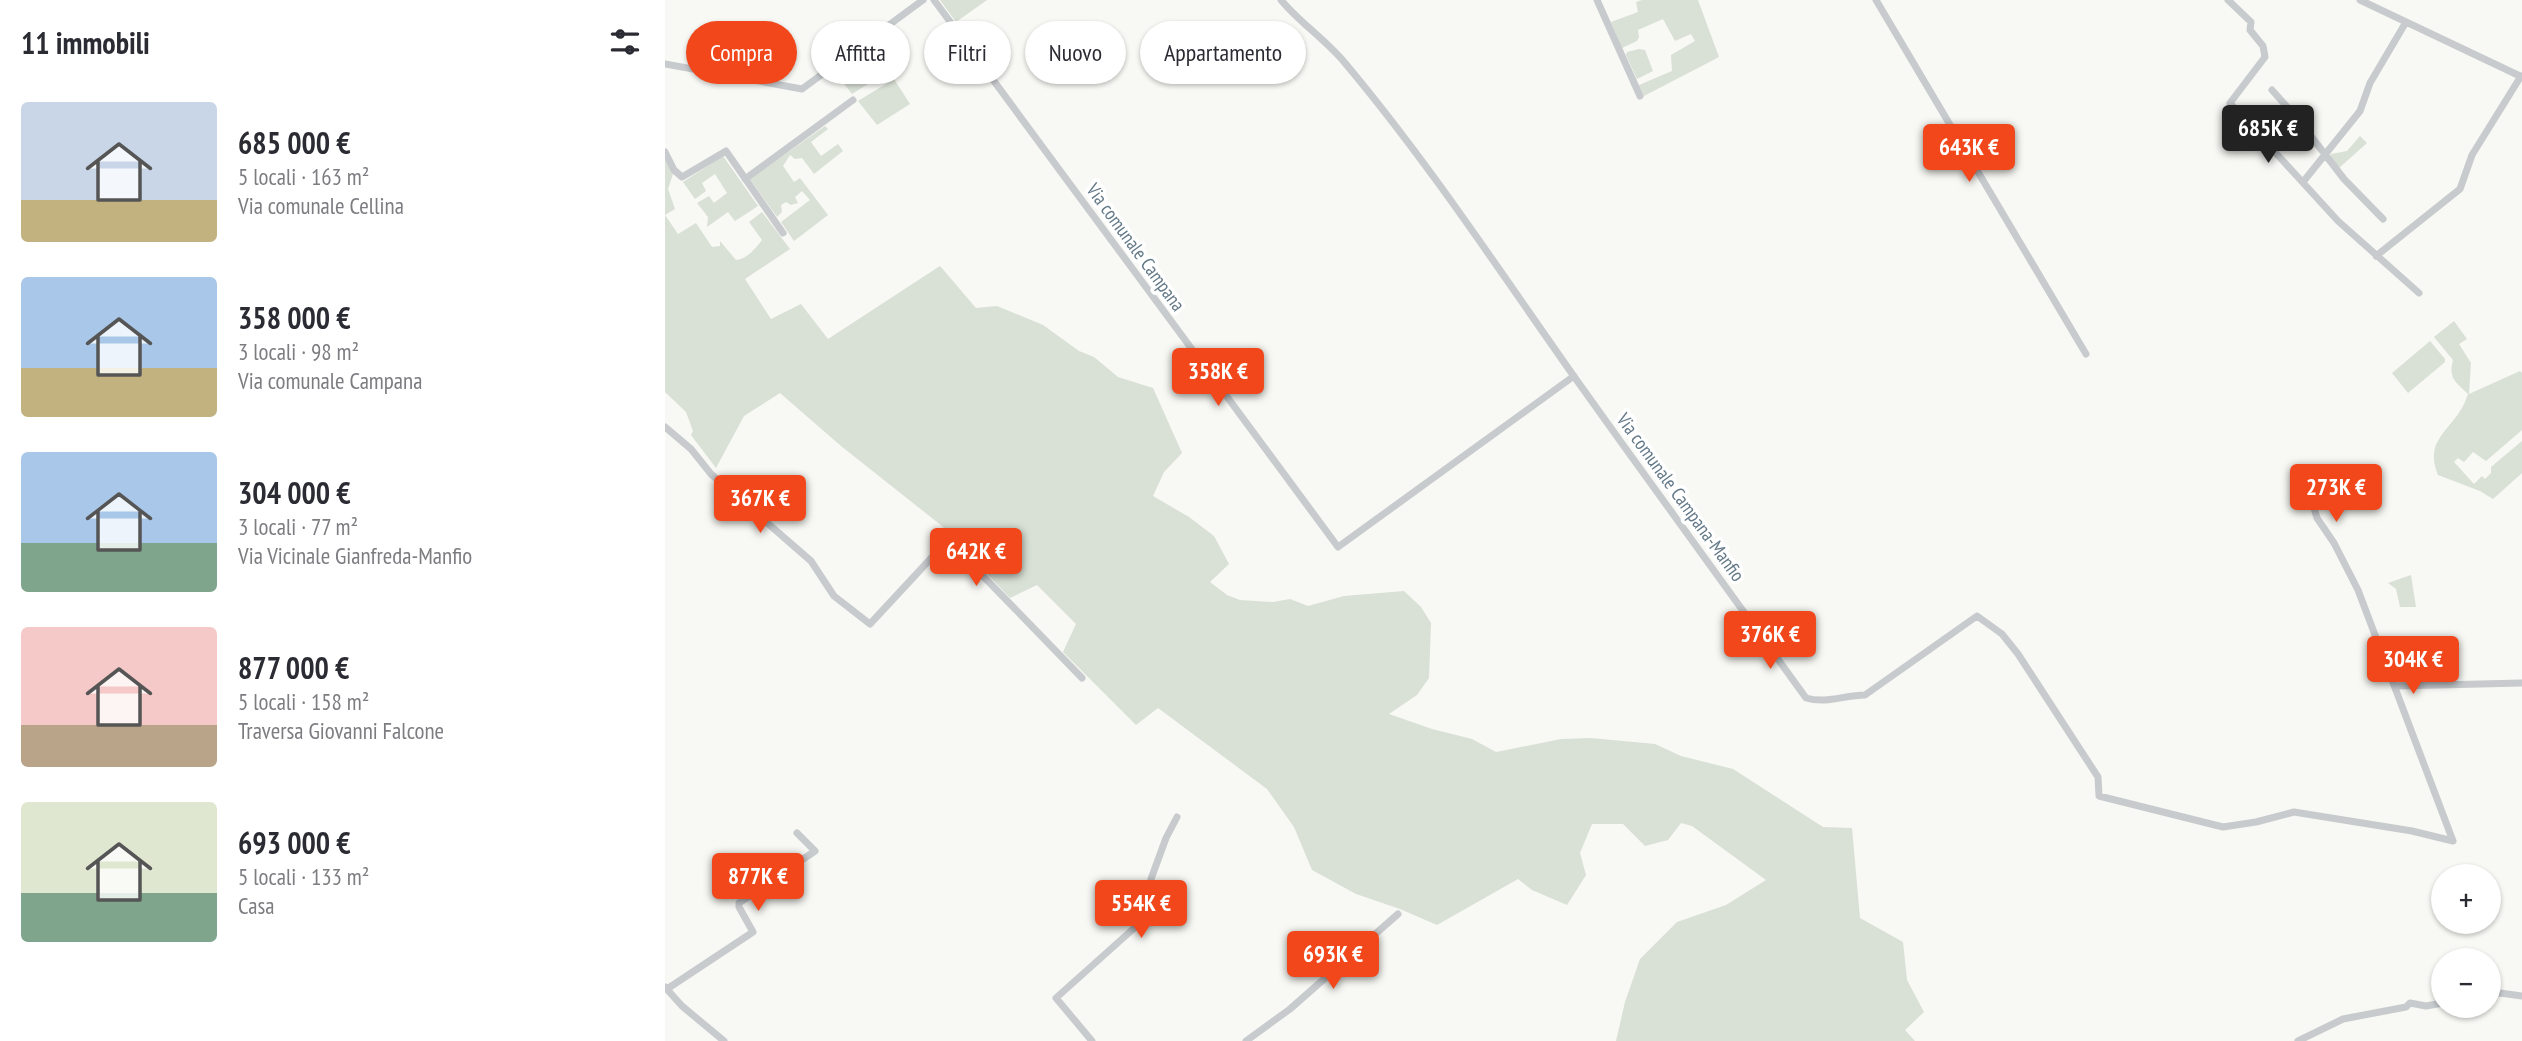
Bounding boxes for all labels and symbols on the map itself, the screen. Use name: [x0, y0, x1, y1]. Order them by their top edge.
pin: 685K €: [2211, 106, 2325, 165]
pin: 643K €: [1912, 124, 2026, 184]
street label: Via comunale Campana: [1081, 178, 1190, 316]
pin: 358K €: [1161, 348, 1275, 408]
street label: Via comunale Campana-Manfio: [1611, 407, 1750, 586]
pin: 273K €: [2279, 464, 2393, 524]
pin: 367K €: [703, 476, 817, 535]
pin: 642K €: [919, 528, 1033, 588]
pin: 376K €: [1713, 612, 1827, 671]
pin: 304K €: [2356, 636, 2470, 696]
pin: 877K €: [701, 853, 815, 913]
pin: 554K €: [1084, 880, 1198, 940]
pin: 693K €: [1276, 932, 1390, 991]

